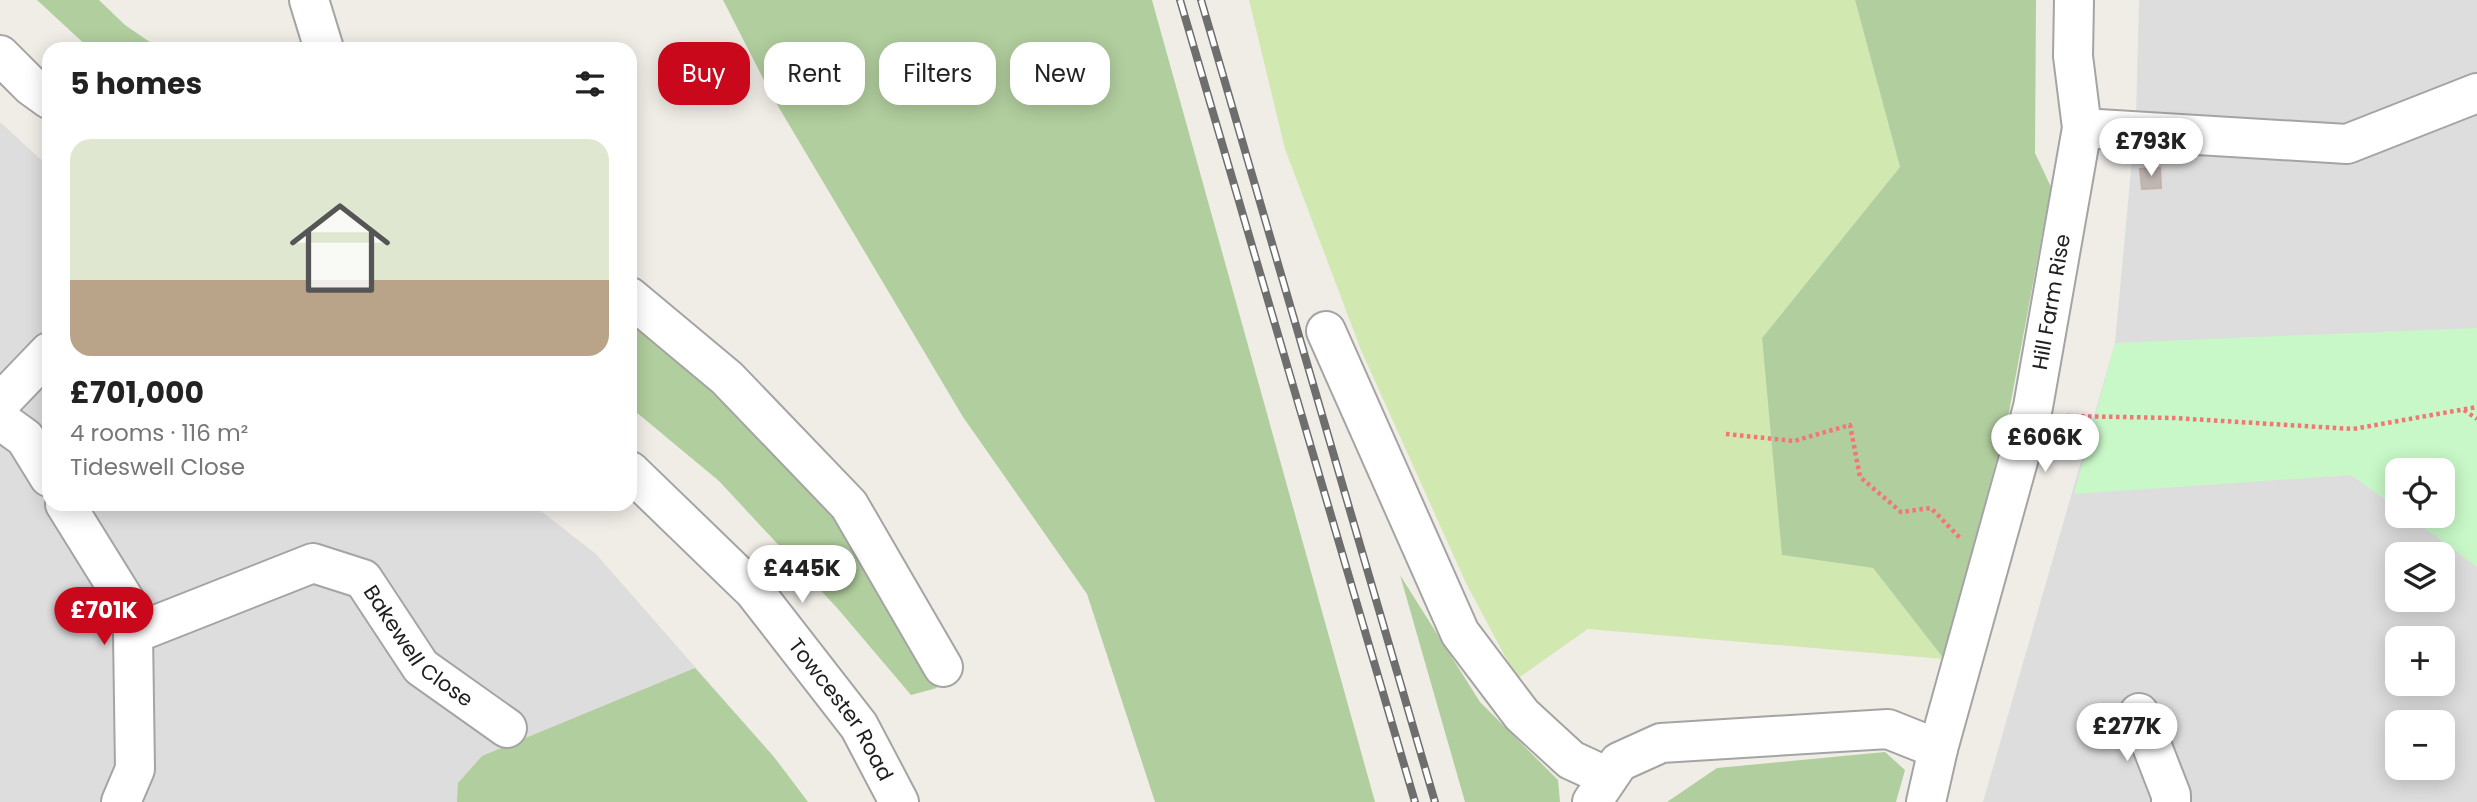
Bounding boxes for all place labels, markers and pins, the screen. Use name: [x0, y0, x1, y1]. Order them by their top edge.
pin: £793K: [2102, 118, 2200, 178]
pin: £606K: [1996, 414, 2094, 474]
pin: £445K: [753, 546, 851, 605]
pin: £701K: [55, 588, 153, 647]
pin: £277K: [2078, 704, 2176, 763]

